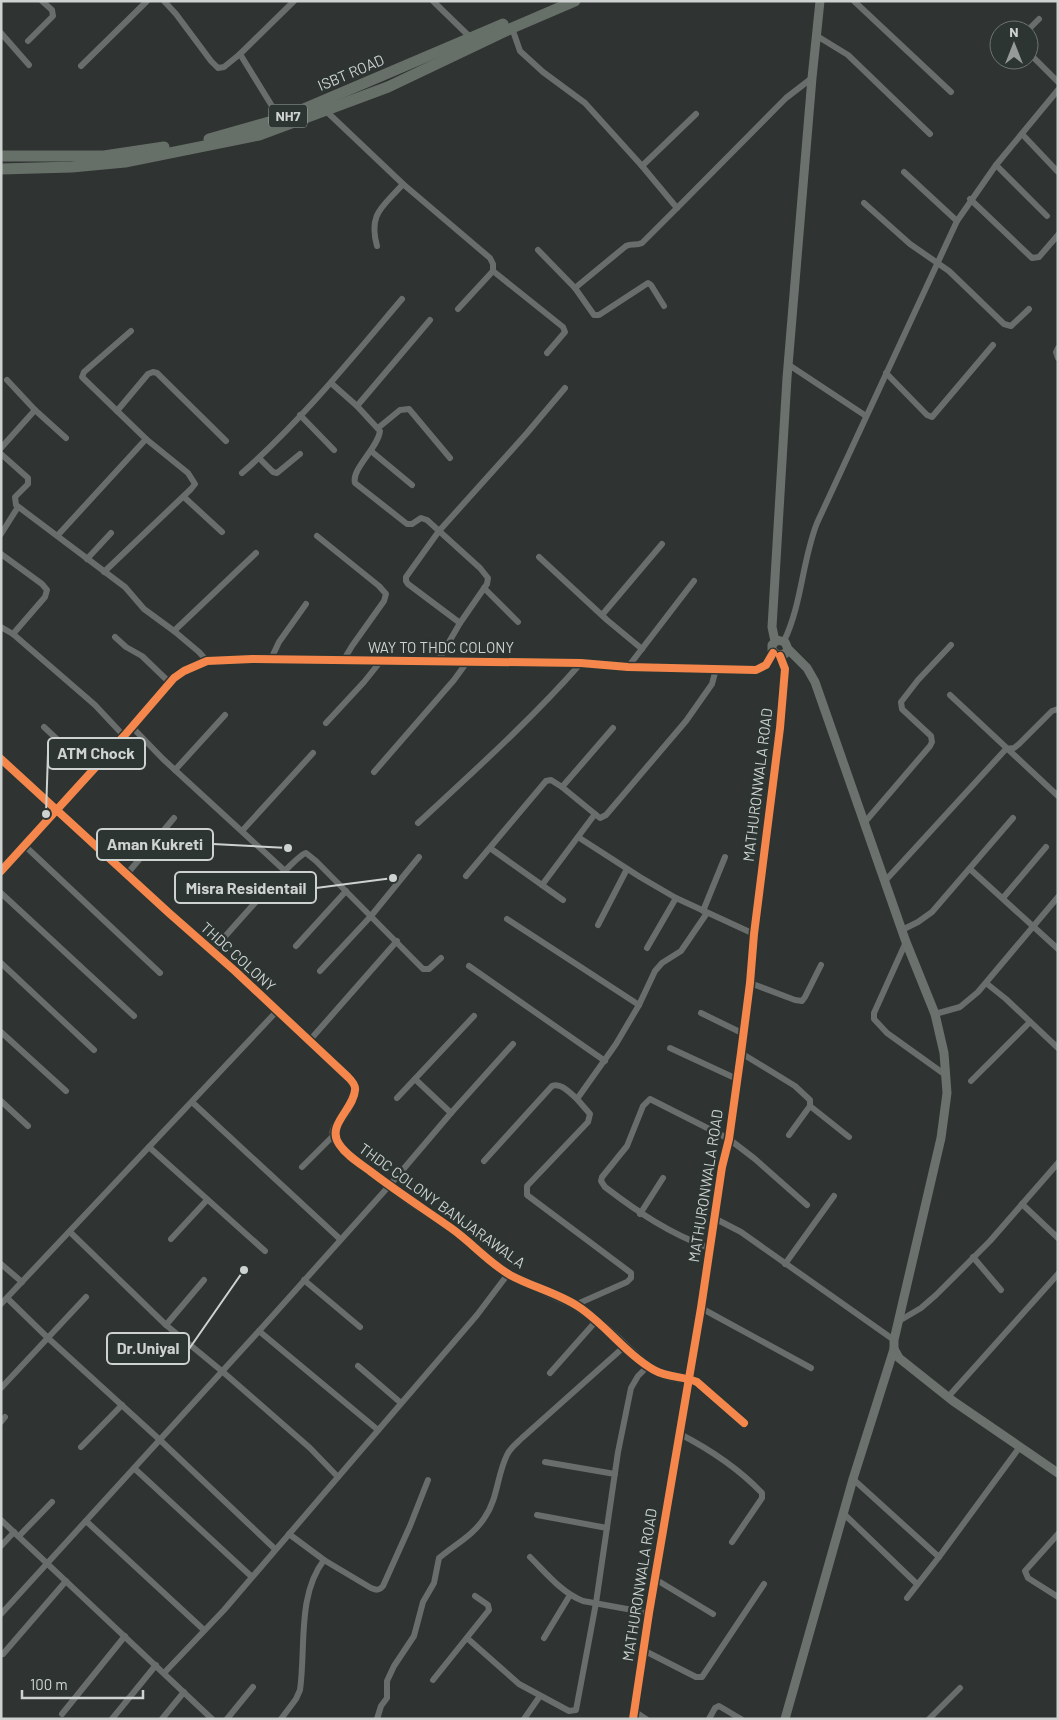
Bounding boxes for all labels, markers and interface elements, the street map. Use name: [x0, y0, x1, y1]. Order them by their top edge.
north arrow: [989, 20, 1039, 70]
text: N: [1009, 23, 1019, 40]
street label: ISBT ROAD: [315, 50, 387, 94]
road number: NH7: [269, 104, 307, 128]
street label: WAY TO THDC COLONY: [368, 638, 514, 656]
street label: MATHURONWALA ROAD: [739, 707, 775, 863]
callout: ATM Chock: [48, 738, 145, 769]
text: ATM Chock: [57, 743, 135, 762]
callout: Aman Kukreti: [97, 829, 213, 860]
text: Aman Kukreti: [107, 834, 203, 853]
callout: Misra Residentail: [175, 872, 316, 903]
text: Misra Residentail: [186, 878, 306, 897]
street label: THDC COLONY: [198, 918, 280, 995]
street label: MATHURONWALA ROAD: [684, 1108, 726, 1264]
street label: THDC COLONY BANJARAWALA: [356, 1139, 529, 1271]
callout: Dr.Uniyal: [107, 1333, 189, 1364]
text: Dr.Uniyal: [117, 1338, 179, 1357]
street label: MATHURONWALA ROAD: [618, 1507, 660, 1663]
scale bar: [22, 1668, 144, 1700]
text: 100 m: [30, 1675, 68, 1693]

